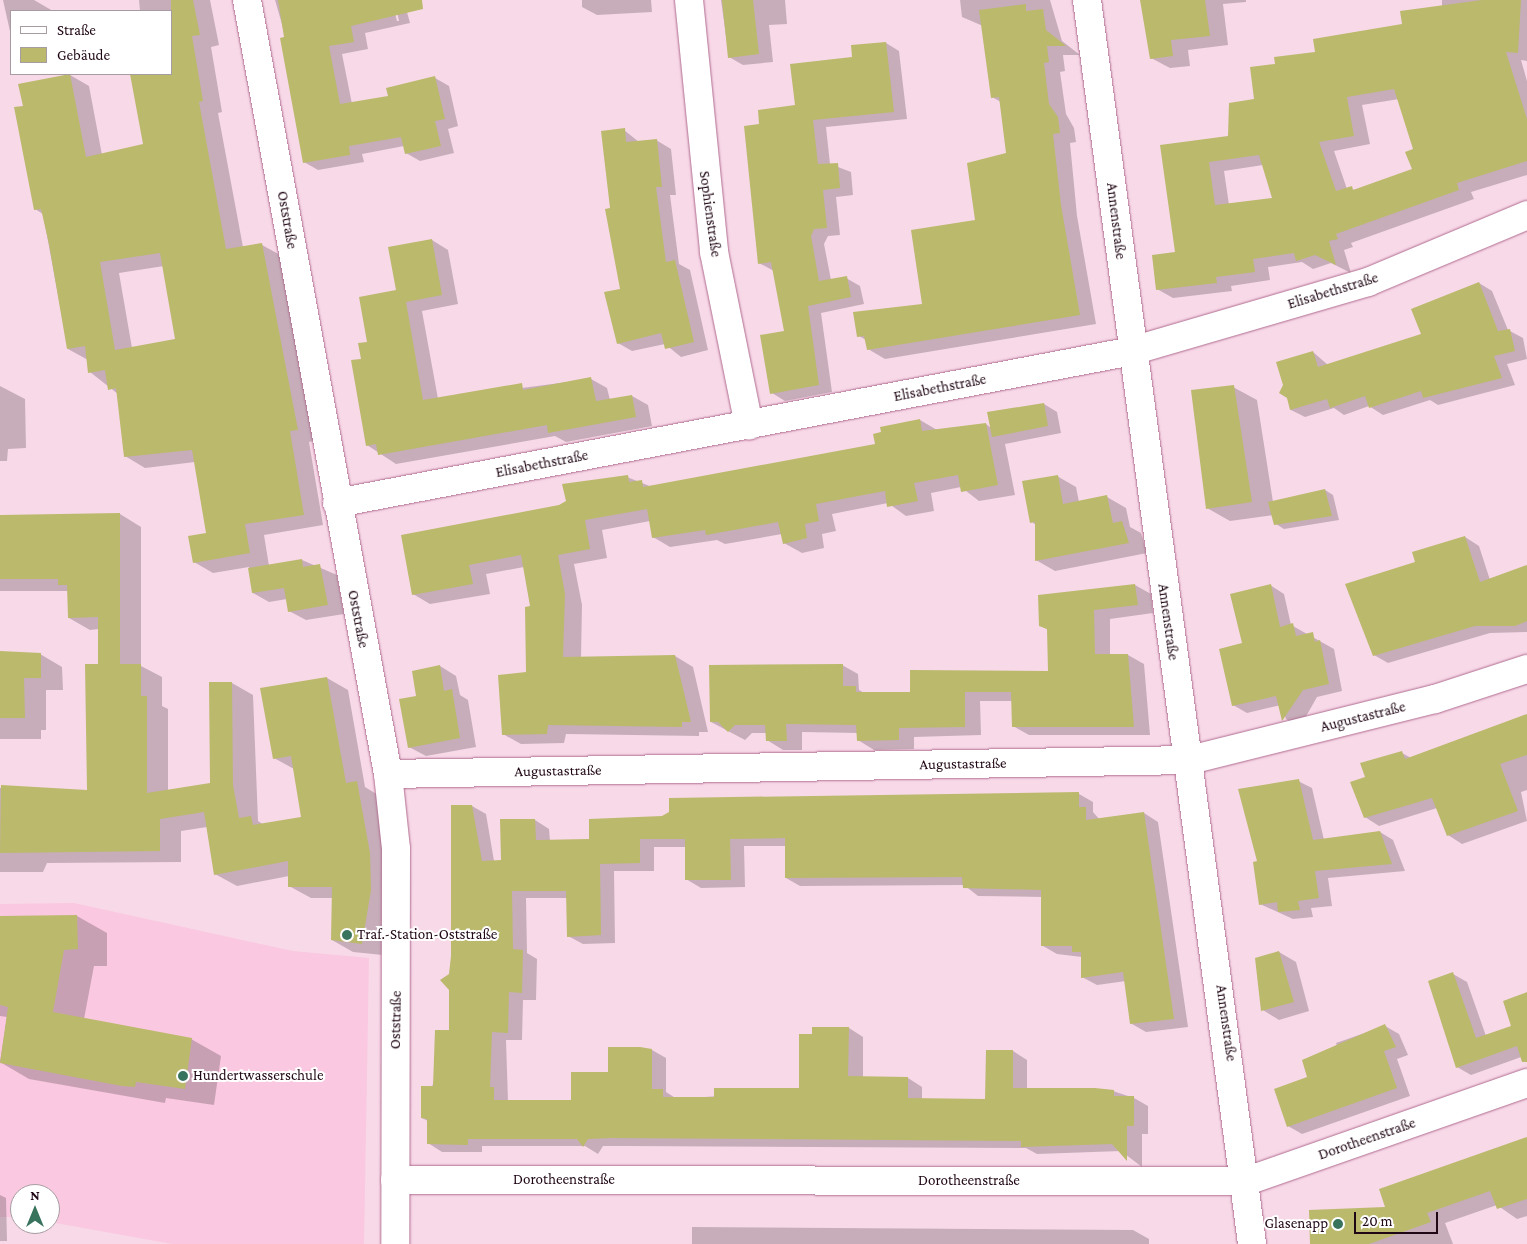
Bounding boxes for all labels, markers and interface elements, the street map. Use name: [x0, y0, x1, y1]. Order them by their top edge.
legend: [10, 10, 172, 75]
text: Straße: [57, 22, 96, 38]
text: Gebäude: [57, 47, 110, 63]
street label: Sophienstraße: [695, 170, 725, 258]
street label: Annenstraße: [1102, 182, 1130, 260]
street label: Oststraße: [273, 190, 301, 250]
street label: Elisabethstraße: [1285, 269, 1381, 313]
street label: Elisabethstraße: [892, 370, 988, 406]
street label: Elisabethstraße: [494, 446, 590, 482]
street label: Annenstraße: [1154, 583, 1182, 661]
street label: Oststraße: [344, 589, 372, 649]
street label: Augustastraße: [1319, 698, 1407, 736]
street label: Augustastraße: [919, 754, 1007, 774]
street label: Augustastraße: [514, 761, 602, 781]
place label: Traf.-Station-Oststraße: [357, 926, 497, 944]
marker: Traf.-Station-Oststraße: [341, 929, 353, 941]
street label: Annenstraße: [1212, 984, 1240, 1062]
street label: Oststraße: [386, 991, 406, 1049]
place label: Hundertwasserschule: [193, 1067, 324, 1085]
marker: Hundertwasserschule: [177, 1070, 189, 1082]
street label: Dorotheenstraße: [1316, 1114, 1418, 1164]
street label: Dorotheenstraße: [513, 1171, 615, 1189]
street label: Dorotheenstraße: [918, 1172, 1020, 1190]
north arrow: [10, 1184, 60, 1234]
text: N: [30, 1187, 40, 1203]
scale bar: [1357, 1202, 1441, 1234]
text: 20 m: [1362, 1213, 1393, 1229]
place label: Glasenapp: [1264, 1215, 1328, 1233]
marker: Glasenapp: [1332, 1218, 1344, 1230]

